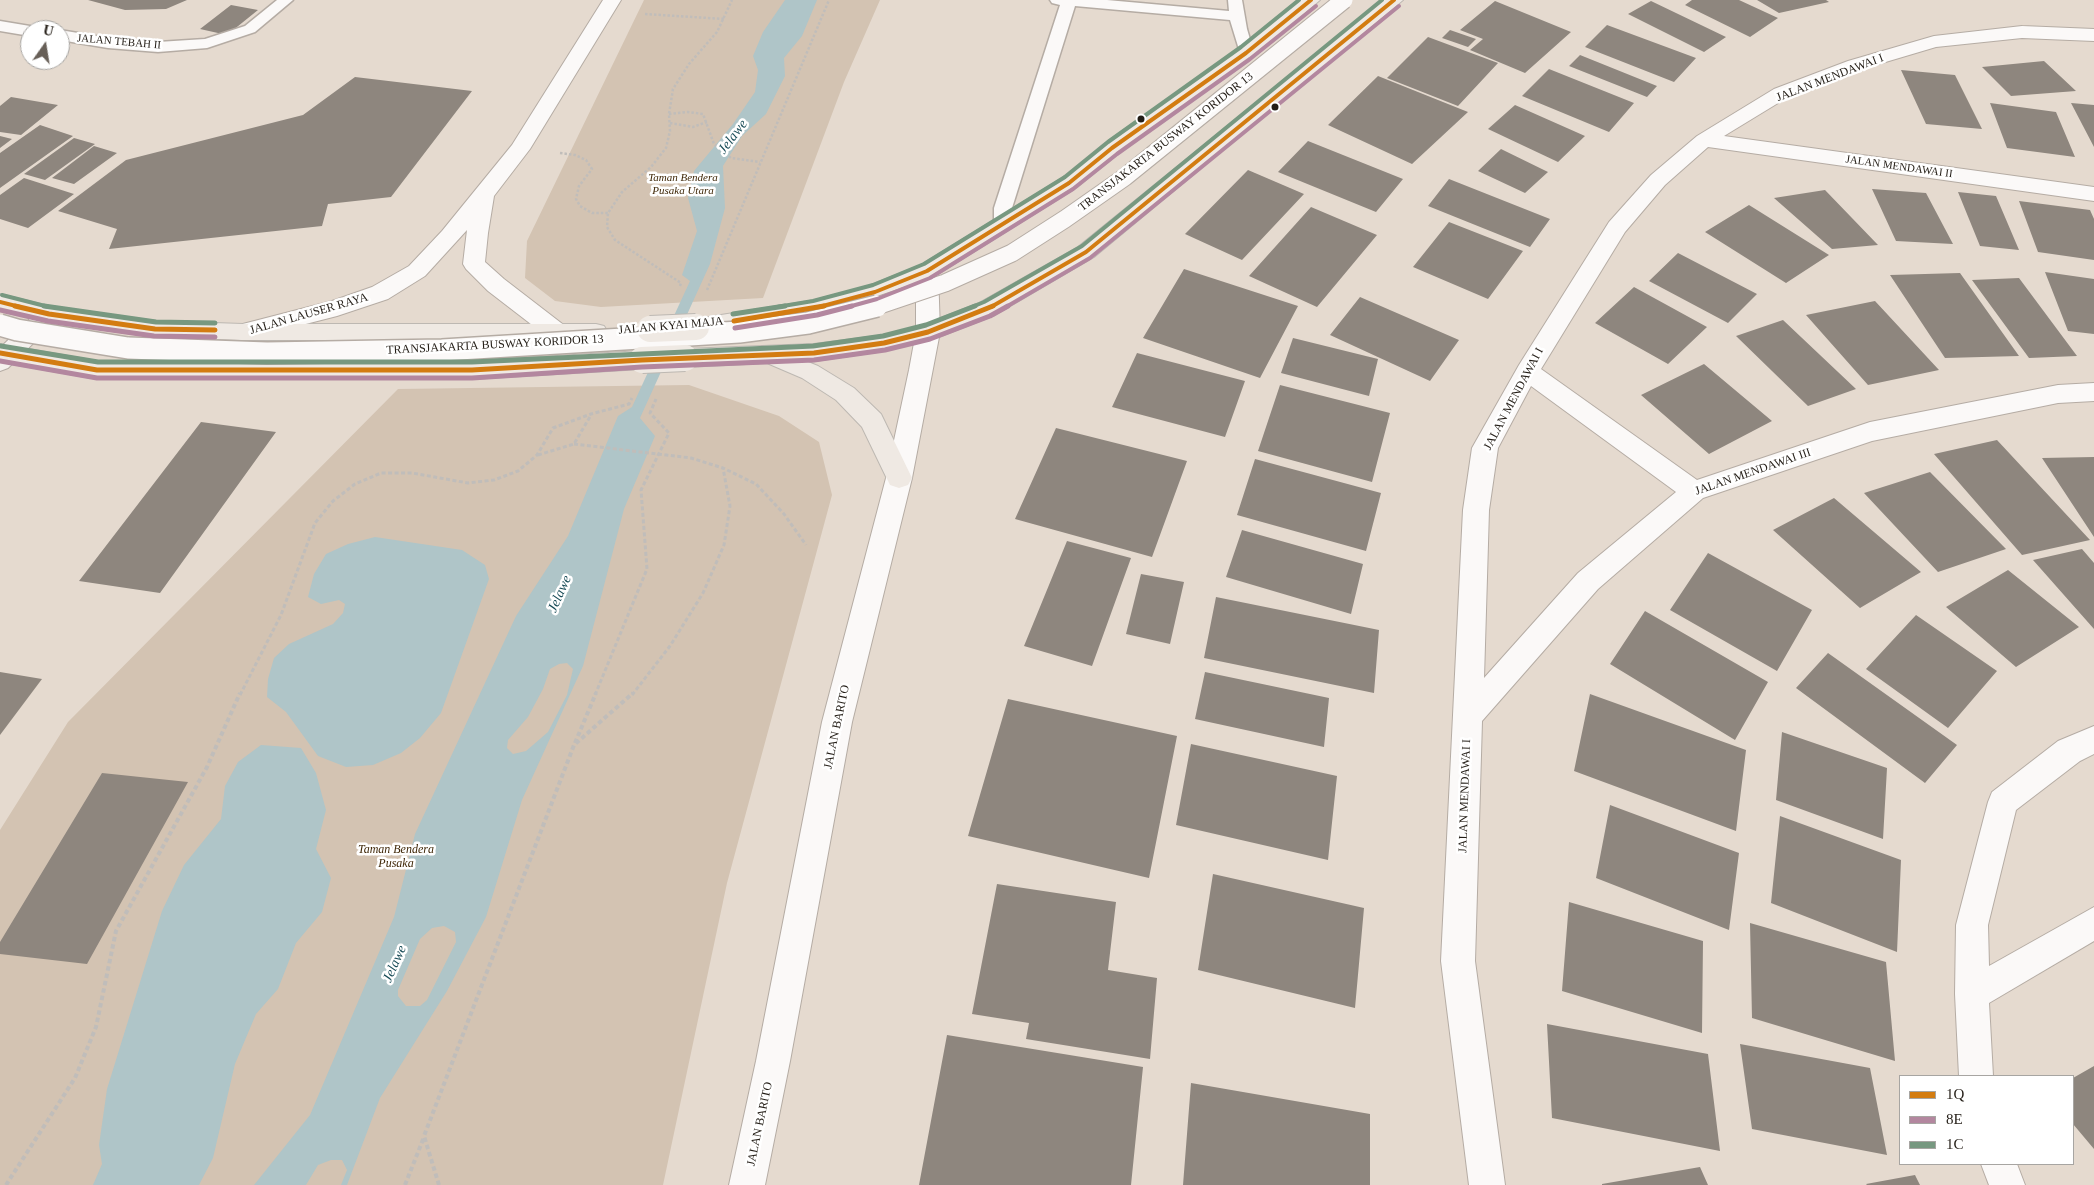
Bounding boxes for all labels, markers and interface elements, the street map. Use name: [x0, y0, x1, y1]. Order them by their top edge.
north arrow: [20, 20, 70, 70]
text: U: [42, 22, 55, 39]
street label: JALAN TEBAH II: [76, 32, 162, 52]
street label: JALAN MENDAWAI I: [1774, 51, 1886, 105]
street label: TRANSJAKARTA BUSWAY KORIDOR 13: [1076, 69, 1256, 215]
unlabelled marker: [1270, 102, 1280, 112]
unlabelled marker: [1136, 114, 1146, 124]
water label: Jelawe: [715, 116, 751, 158]
street label: JALAN MENDAWAI II: [1845, 153, 1953, 181]
park label: Taman Bendera Pusaka Utara: [648, 171, 718, 197]
street label: JALAN LAUSER RAYA: [248, 290, 370, 338]
street label: JALAN KYAI MAJA: [618, 314, 724, 338]
street label: TRANSJAKARTA BUSWAY KORIDOR 13: [386, 332, 604, 358]
street label: JALAN MENDAWAI I: [1481, 345, 1547, 453]
street label: JALAN MENDAWAI III: [1693, 445, 1813, 499]
water label: Jelawe: [544, 573, 576, 615]
street label: JALAN BARITO: [821, 684, 853, 770]
street label: JALAN MENDAWAI I: [1456, 739, 1474, 853]
park label: Taman Bendera Pusaka: [358, 843, 434, 871]
water label: Jelawe: [379, 943, 411, 985]
legend: [1899, 1075, 2074, 1165]
street label: JALAN BARITO: [744, 1081, 776, 1167]
text: 1Q: [1946, 1086, 1964, 1102]
text: 8E: [1946, 1111, 1963, 1127]
text: 1C: [1946, 1136, 1964, 1152]

